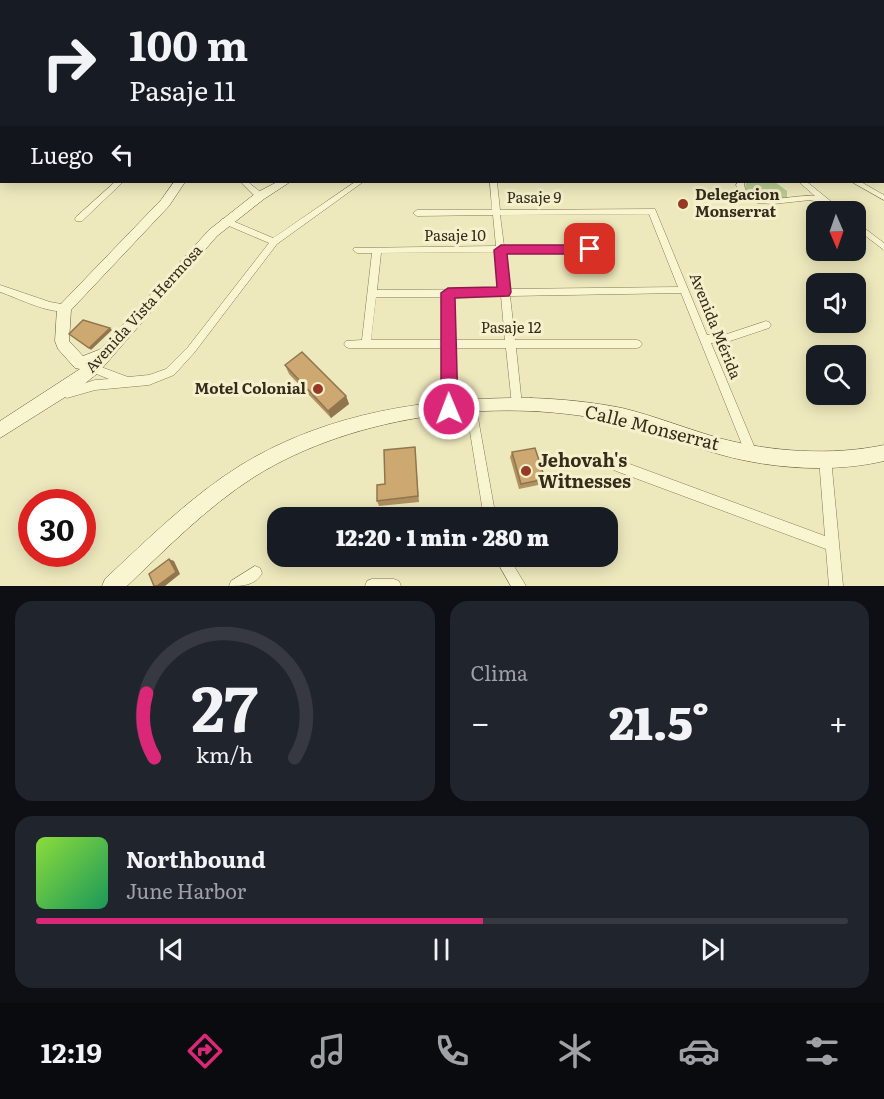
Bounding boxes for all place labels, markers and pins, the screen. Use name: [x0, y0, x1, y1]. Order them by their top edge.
place label: Delegacion Monserrat: [695, 182, 780, 222]
marker: Delegacion Monserrat: [676, 197, 690, 211]
pin: [564, 223, 615, 274]
place label: Motel Colonial: [195, 376, 307, 399]
marker: Motel Colonial: [311, 382, 325, 396]
place label: Jehovah's Witnesses: [538, 446, 631, 494]
marker: Jehovah's Witnesses: [519, 464, 533, 478]

